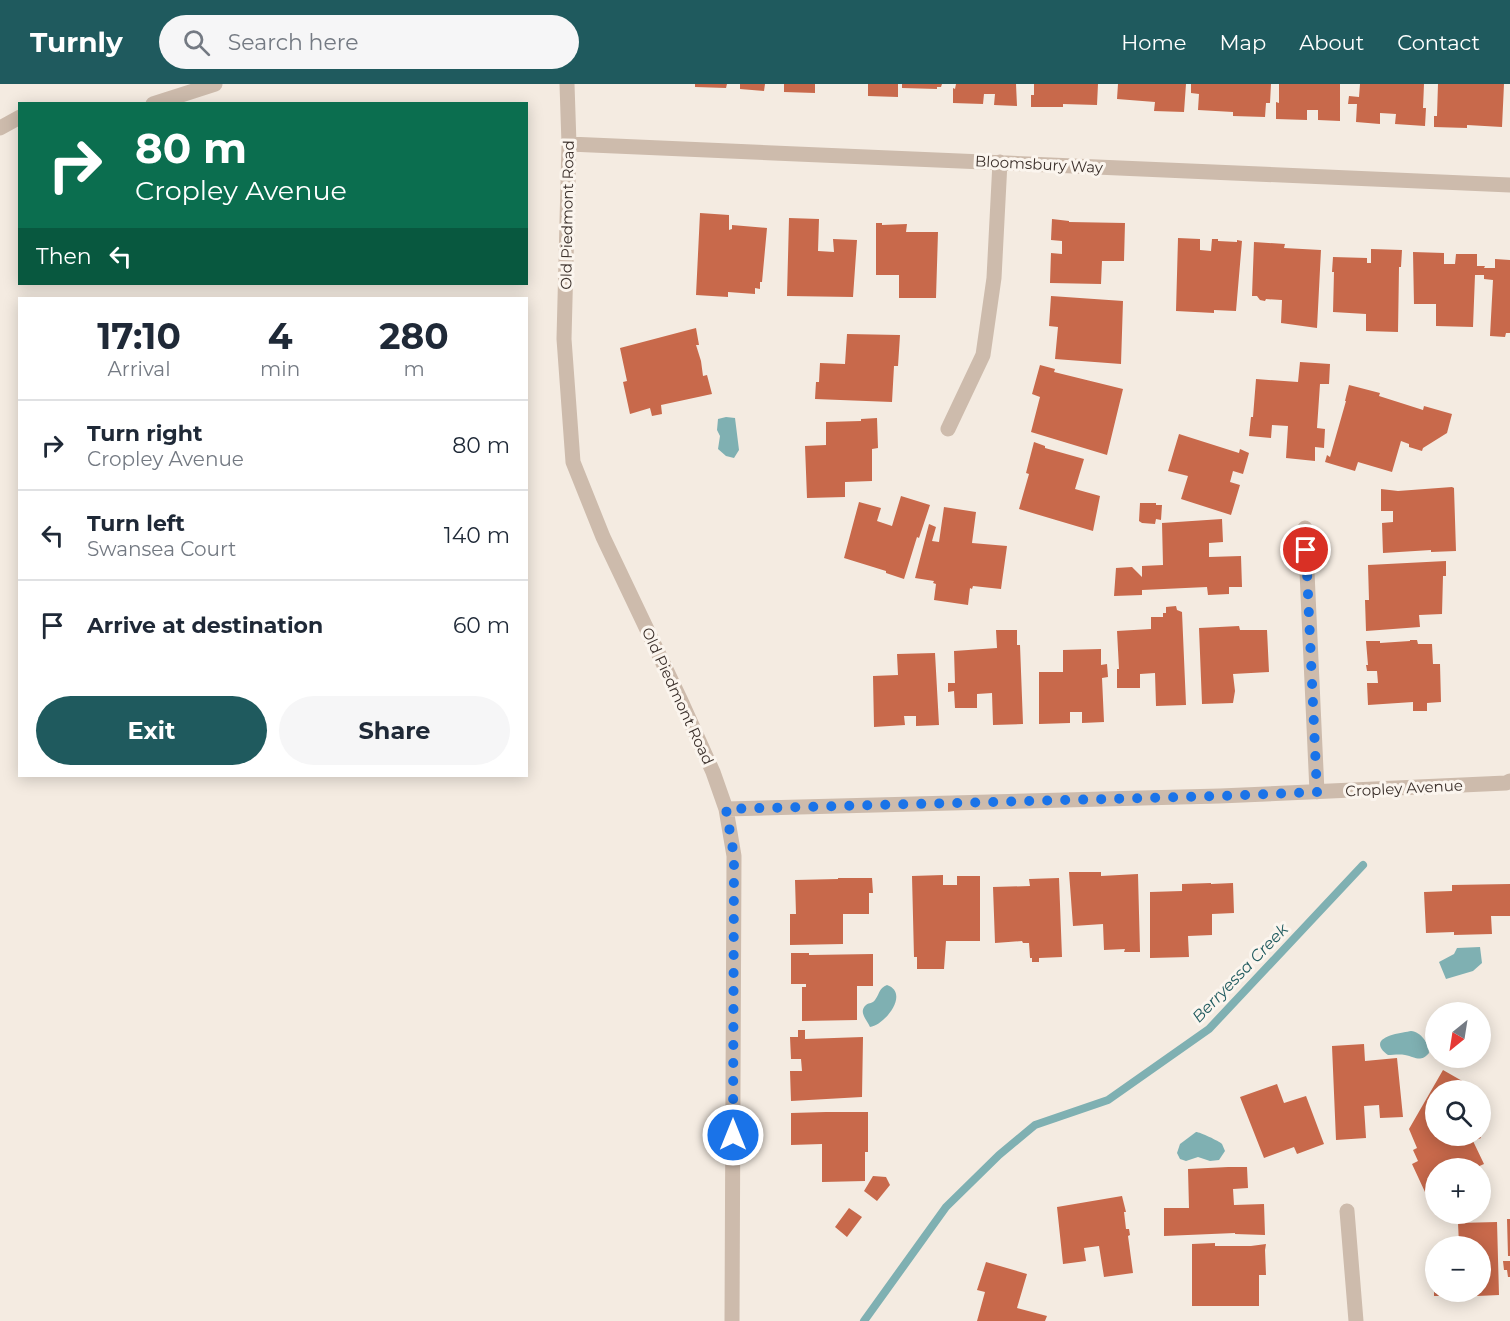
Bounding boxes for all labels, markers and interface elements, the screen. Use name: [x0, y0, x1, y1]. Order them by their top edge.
search box: [159, 15, 579, 69]
text: Turnly: [30, 25, 123, 59]
icon: search: [180, 26, 213, 59]
text: Search here: [228, 29, 359, 56]
text: Home: [1121, 30, 1186, 55]
text: Map: [1219, 30, 1266, 55]
text: About: [1299, 30, 1364, 55]
text: Contact: [1397, 30, 1480, 55]
text: 80 m: [135, 122, 247, 174]
icon: right: [36, 126, 114, 204]
street label: Old Piedmont Road: [556, 140, 578, 290]
street label: Bloomsbury Way: [975, 151, 1104, 177]
text: Cropley Avenue: [135, 174, 347, 207]
icon: left: [104, 240, 137, 273]
text: Then: [36, 243, 92, 270]
text: 17:10: [97, 314, 181, 358]
text: 4: [268, 314, 293, 358]
text: 280: [379, 314, 449, 358]
text: Arrival: [107, 357, 171, 381]
text: min: [260, 357, 300, 381]
text: m: [403, 357, 425, 381]
text: Turn right: [87, 420, 202, 447]
icon: right: [36, 429, 69, 462]
text: 80 m: [452, 432, 510, 459]
text: Cropley Avenue: [87, 447, 244, 471]
text: Turn left: [87, 510, 185, 537]
icon: left: [36, 519, 69, 552]
text: 140 m: [444, 522, 510, 549]
pin: [1280, 524, 1331, 575]
icon: arrive: [1289, 533, 1322, 566]
text: Swansea Court: [87, 537, 236, 561]
icon: arrive: [36, 609, 69, 642]
text: Arrive at destination: [87, 612, 323, 639]
text: 60 m: [453, 612, 510, 639]
street label: Old Piedmont Road: [638, 624, 718, 768]
button: Exit: [36, 696, 267, 765]
button: Share: [279, 696, 510, 765]
street label: Cropley Avenue: [1345, 775, 1463, 801]
water label: Berryessa Creek: [1188, 919, 1293, 1026]
north arrow: [1425, 1002, 1491, 1068]
map controls: [1425, 1002, 1491, 1302]
button: search: [1425, 1080, 1491, 1146]
position arrow: [701, 1103, 765, 1167]
button: +: [1425, 1158, 1491, 1224]
button: −: [1425, 1236, 1491, 1302]

